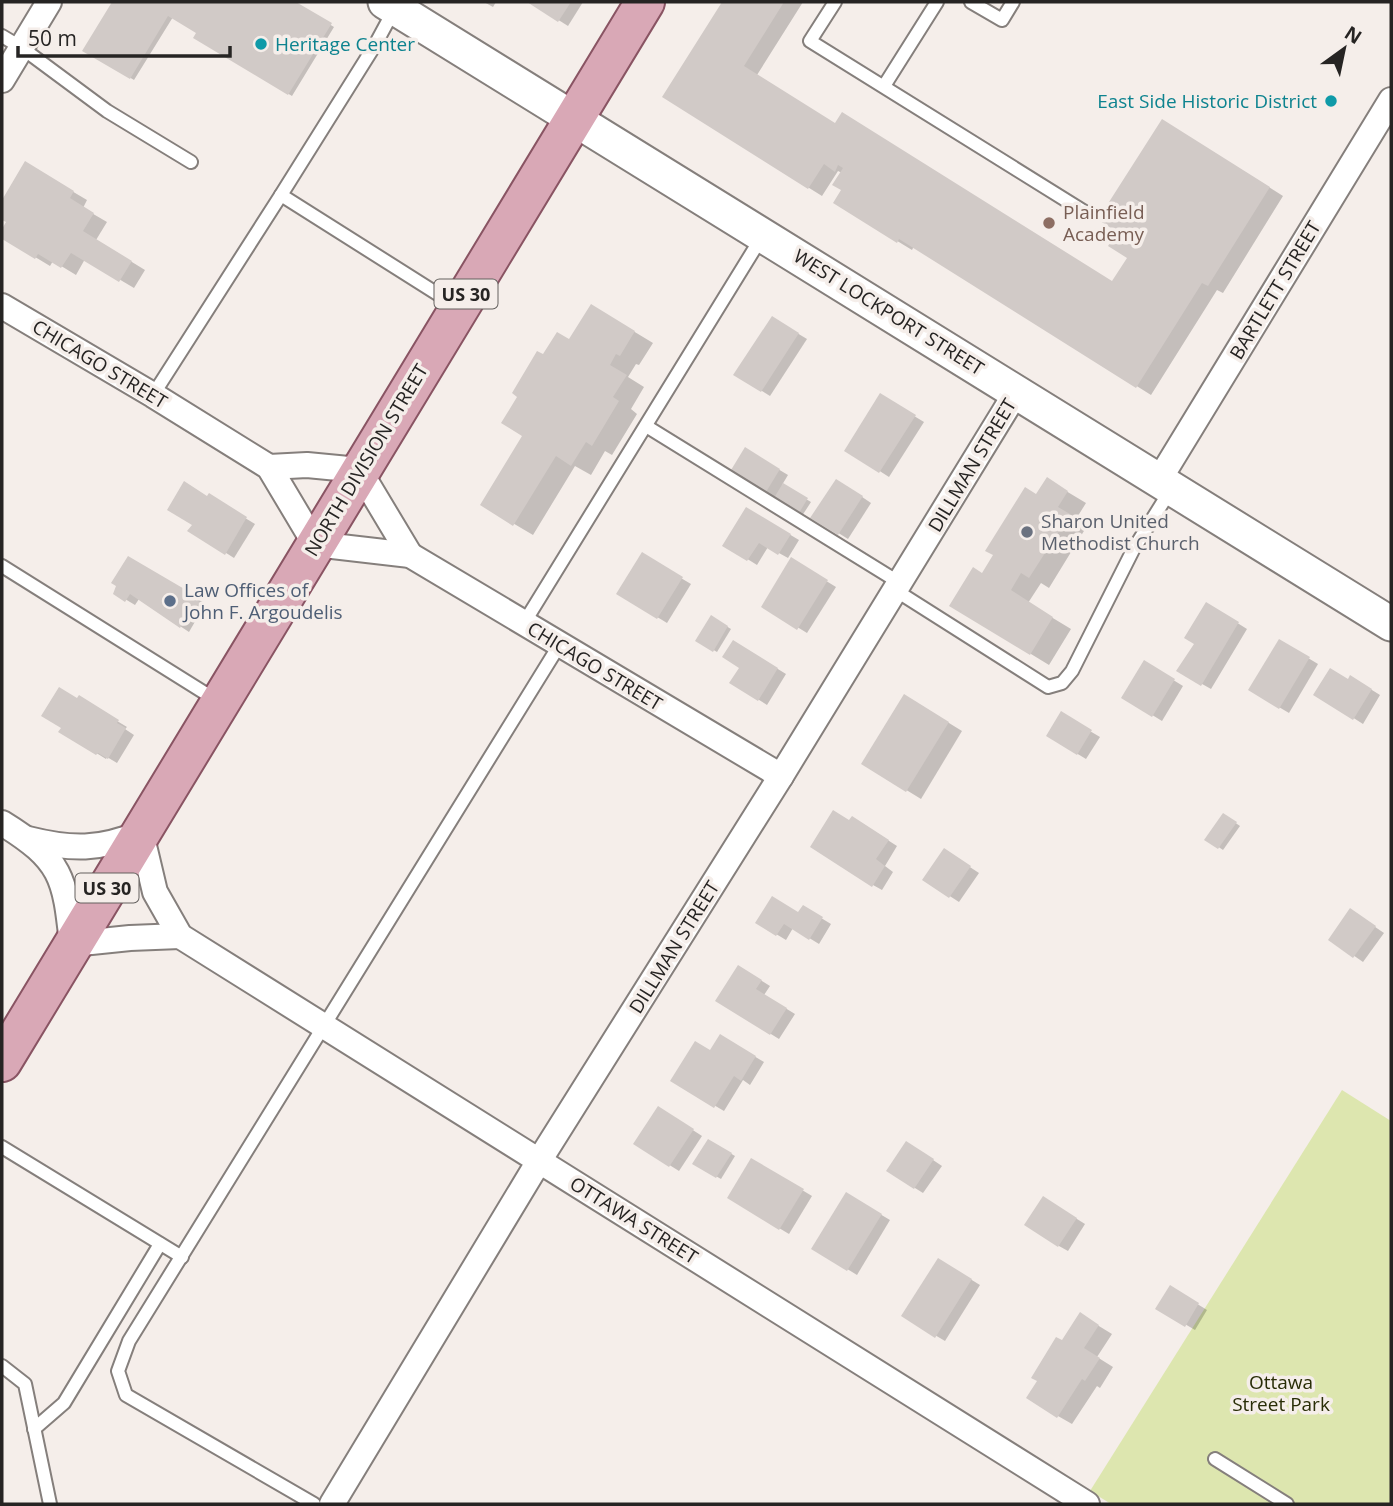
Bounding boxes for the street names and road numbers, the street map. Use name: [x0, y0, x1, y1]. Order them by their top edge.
street label: BARTLETT STREET: [1223, 216, 1327, 364]
street label: WEST LOCKPORT STREET: [789, 243, 990, 382]
road number: US 30: [434, 280, 498, 308]
street label: CHICAGO STREET: [28, 313, 173, 415]
street label: NORTH DIVISION STREET: [298, 359, 434, 561]
street label: DILLMAN STREET: [922, 393, 1022, 537]
street label: CHICAGO STREET: [523, 615, 668, 717]
road number: US 30: [76, 874, 138, 903]
street label: DILLMAN STREET: [623, 875, 725, 1018]
street label: OTTAWA STREET: [565, 1170, 703, 1270]

